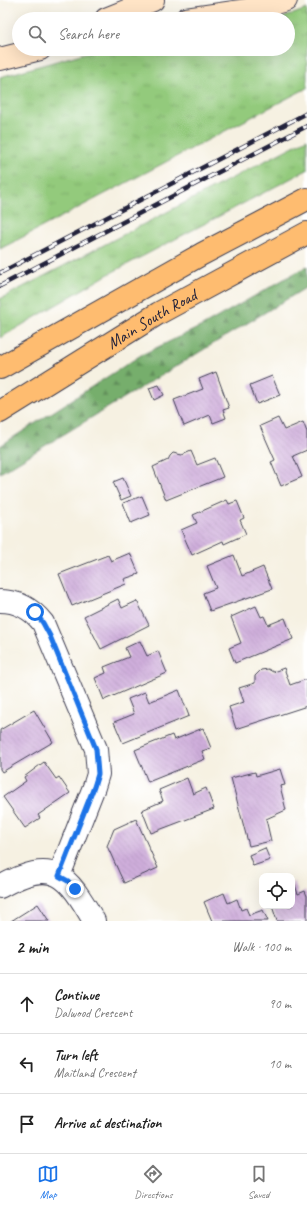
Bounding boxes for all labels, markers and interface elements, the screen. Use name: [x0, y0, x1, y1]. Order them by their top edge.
search box: [12, 12, 295, 56]
icon: search: [26, 23, 48, 45]
text: Search here: [58, 25, 119, 44]
street label: Main South Road: [103, 283, 202, 353]
route start: [26, 603, 44, 621]
map controls: [259, 873, 295, 909]
button: locate: [259, 873, 295, 909]
route end: [66, 880, 84, 898]
text: 2 min: [16, 937, 49, 958]
text: Walk · 100 m: [232, 939, 291, 955]
text: Continue: [54, 986, 99, 1005]
icon: ahead: [16, 993, 38, 1015]
text: 90 m: [269, 996, 291, 1012]
text: Dalwood Crescent: [54, 1005, 132, 1021]
text: Turn left: [54, 1046, 97, 1065]
icon: left: [16, 1053, 38, 1075]
text: 10 m: [269, 1056, 291, 1072]
text: Maitland Crescent: [54, 1065, 136, 1081]
icon: arrive: [16, 1113, 38, 1135]
text: Arrive at destination: [54, 1114, 161, 1133]
tab: Map: [37, 1163, 59, 1201]
tab: Directions: [134, 1163, 173, 1201]
tab: Saved: [248, 1163, 270, 1201]

